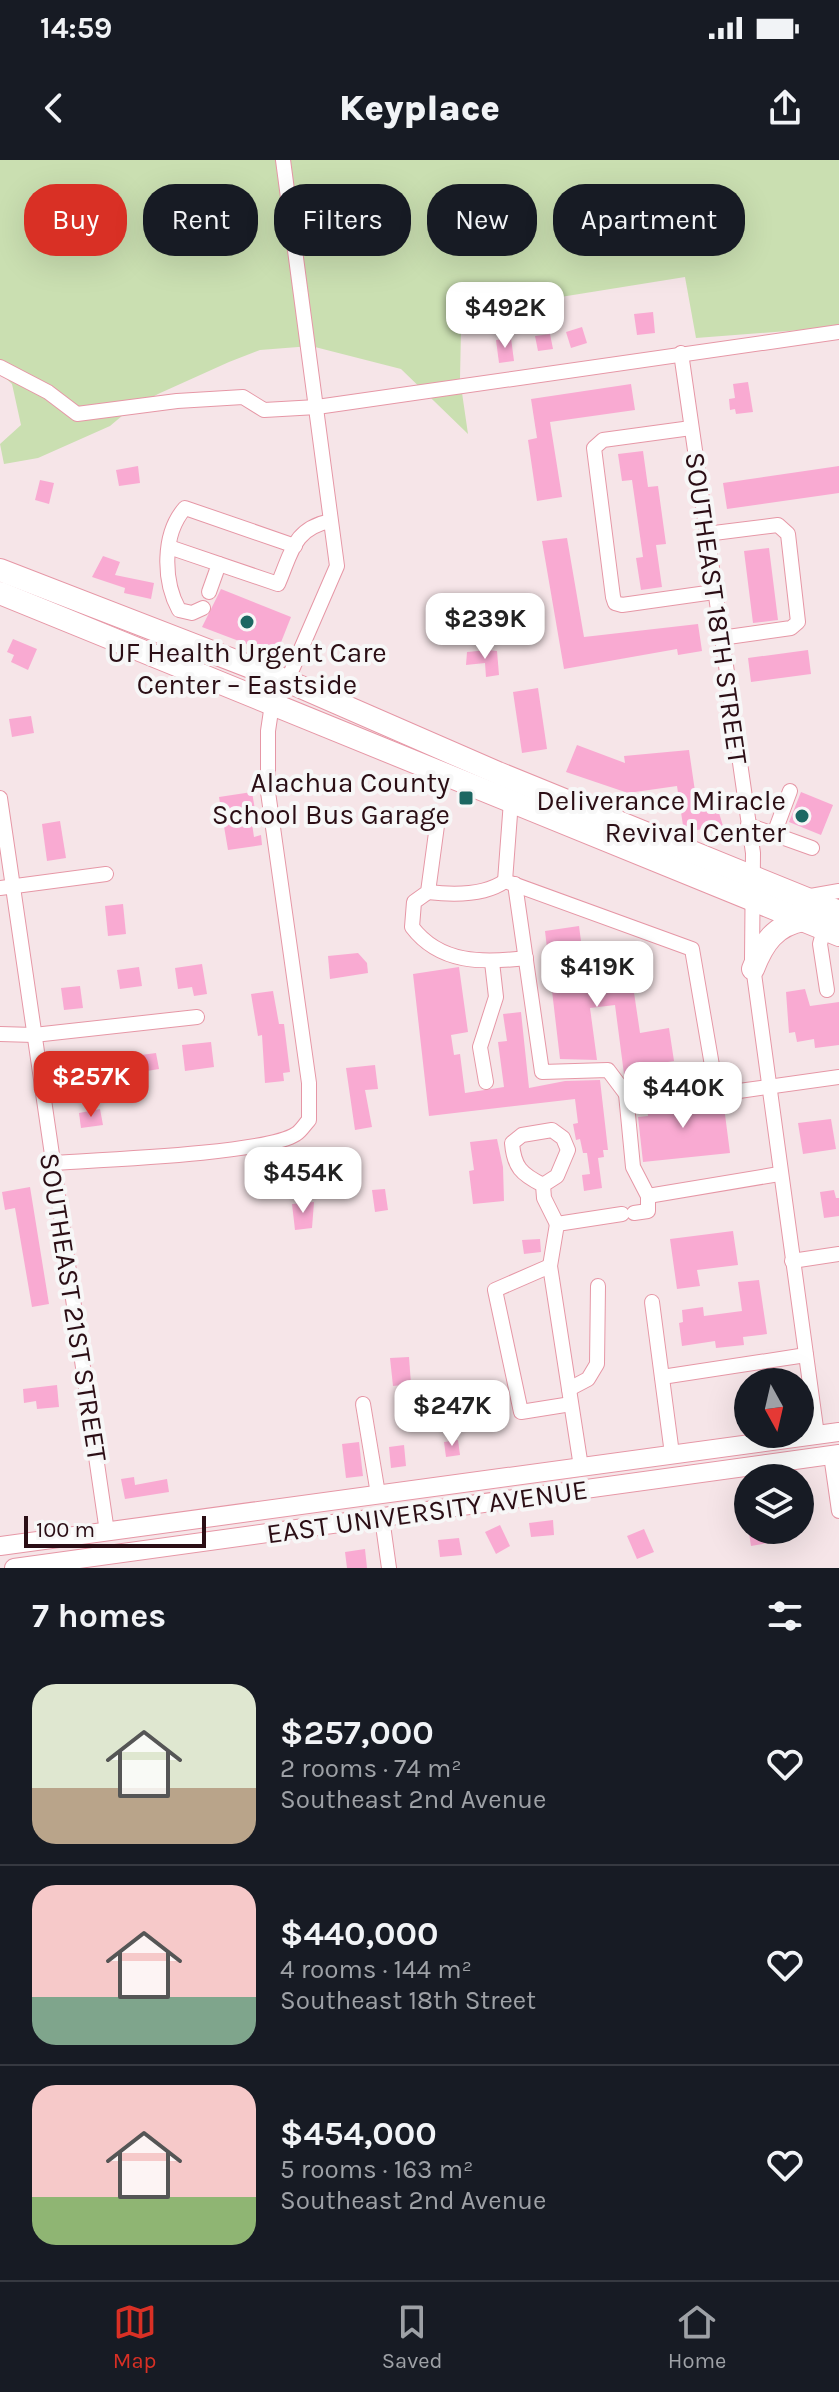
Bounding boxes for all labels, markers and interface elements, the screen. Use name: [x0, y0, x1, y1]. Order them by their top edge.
text: 14:59: [40, 10, 112, 46]
icon: back: [32, 86, 76, 130]
icon: share: [763, 86, 807, 130]
text: Keyplace: [339, 87, 500, 129]
chip: Buy: [24, 184, 127, 256]
chip: Rent: [143, 184, 258, 256]
chip: Filters: [274, 184, 411, 256]
chip: New: [427, 184, 537, 256]
chip: Apartment: [553, 184, 745, 256]
pin: $492K: [449, 282, 561, 350]
text: $492K: [464, 292, 546, 323]
street label: SOUTHEAST 18TH STREET: [678, 450, 755, 766]
pin: $239K: [429, 593, 541, 661]
text: $239K: [444, 603, 526, 634]
marker: UF Health Urgent Care Center – Eastside: [238, 613, 256, 631]
place label: UF Health Urgent Care Center – Eastside: [107, 636, 387, 701]
place label: Alachua County School Bus Garage: [212, 766, 450, 831]
place label: Deliverance Miracle Revival Center: [536, 784, 787, 849]
marker: Alachua County School Bus Garage: [457, 789, 475, 807]
marker: Deliverance Miracle Revival Center: [793, 807, 811, 825]
pin: $419K: [541, 941, 653, 1009]
text: $419K: [559, 951, 635, 982]
pin: $257K: [35, 1051, 147, 1119]
text: $257K: [52, 1061, 130, 1092]
pin: $440K: [627, 1062, 739, 1130]
text: $440K: [642, 1072, 724, 1103]
pin: $454K: [247, 1147, 359, 1215]
street label: SOUTHEAST 21ST STREET: [33, 1150, 114, 1464]
text: $454K: [263, 1157, 344, 1188]
north arrow: [734, 1368, 814, 1448]
map controls: [734, 1368, 814, 1544]
pin: $247K: [396, 1380, 508, 1448]
text: $247K: [412, 1390, 492, 1421]
button: layers: [734, 1464, 814, 1544]
street label: EAST UNIVERSITY AVENUE: [264, 1473, 590, 1550]
scale bar: [24, 1512, 206, 1548]
text: 100 m: [36, 1517, 95, 1543]
icon: filters: [763, 1594, 807, 1638]
text: 7 homes: [32, 1596, 166, 1636]
text: $257,000: [280, 1713, 434, 1753]
icon: home: [96, 1716, 192, 1812]
icon: heart: [763, 1742, 807, 1786]
text: 2 rooms · 74 m²: [280, 1753, 462, 1784]
text: Southeast 2nd Avenue: [280, 1784, 546, 1815]
text: $440,000: [280, 1914, 439, 1954]
icon: home: [96, 1917, 192, 2013]
icon: heart: [763, 1943, 807, 1987]
text: 4 rooms · 144 m²: [280, 1954, 472, 1985]
text: Southeast 18th Street: [280, 1985, 536, 2016]
text: $454,000: [280, 2114, 437, 2154]
icon: home: [96, 2117, 192, 2213]
icon: heart: [763, 2143, 807, 2187]
text: 5 rooms · 163 m²: [280, 2154, 473, 2185]
text: Southeast 2nd Avenue: [280, 2185, 546, 2216]
tab: Map: [113, 2300, 157, 2374]
tab: Saved: [382, 2300, 443, 2374]
tab: Home: [668, 2300, 726, 2374]

